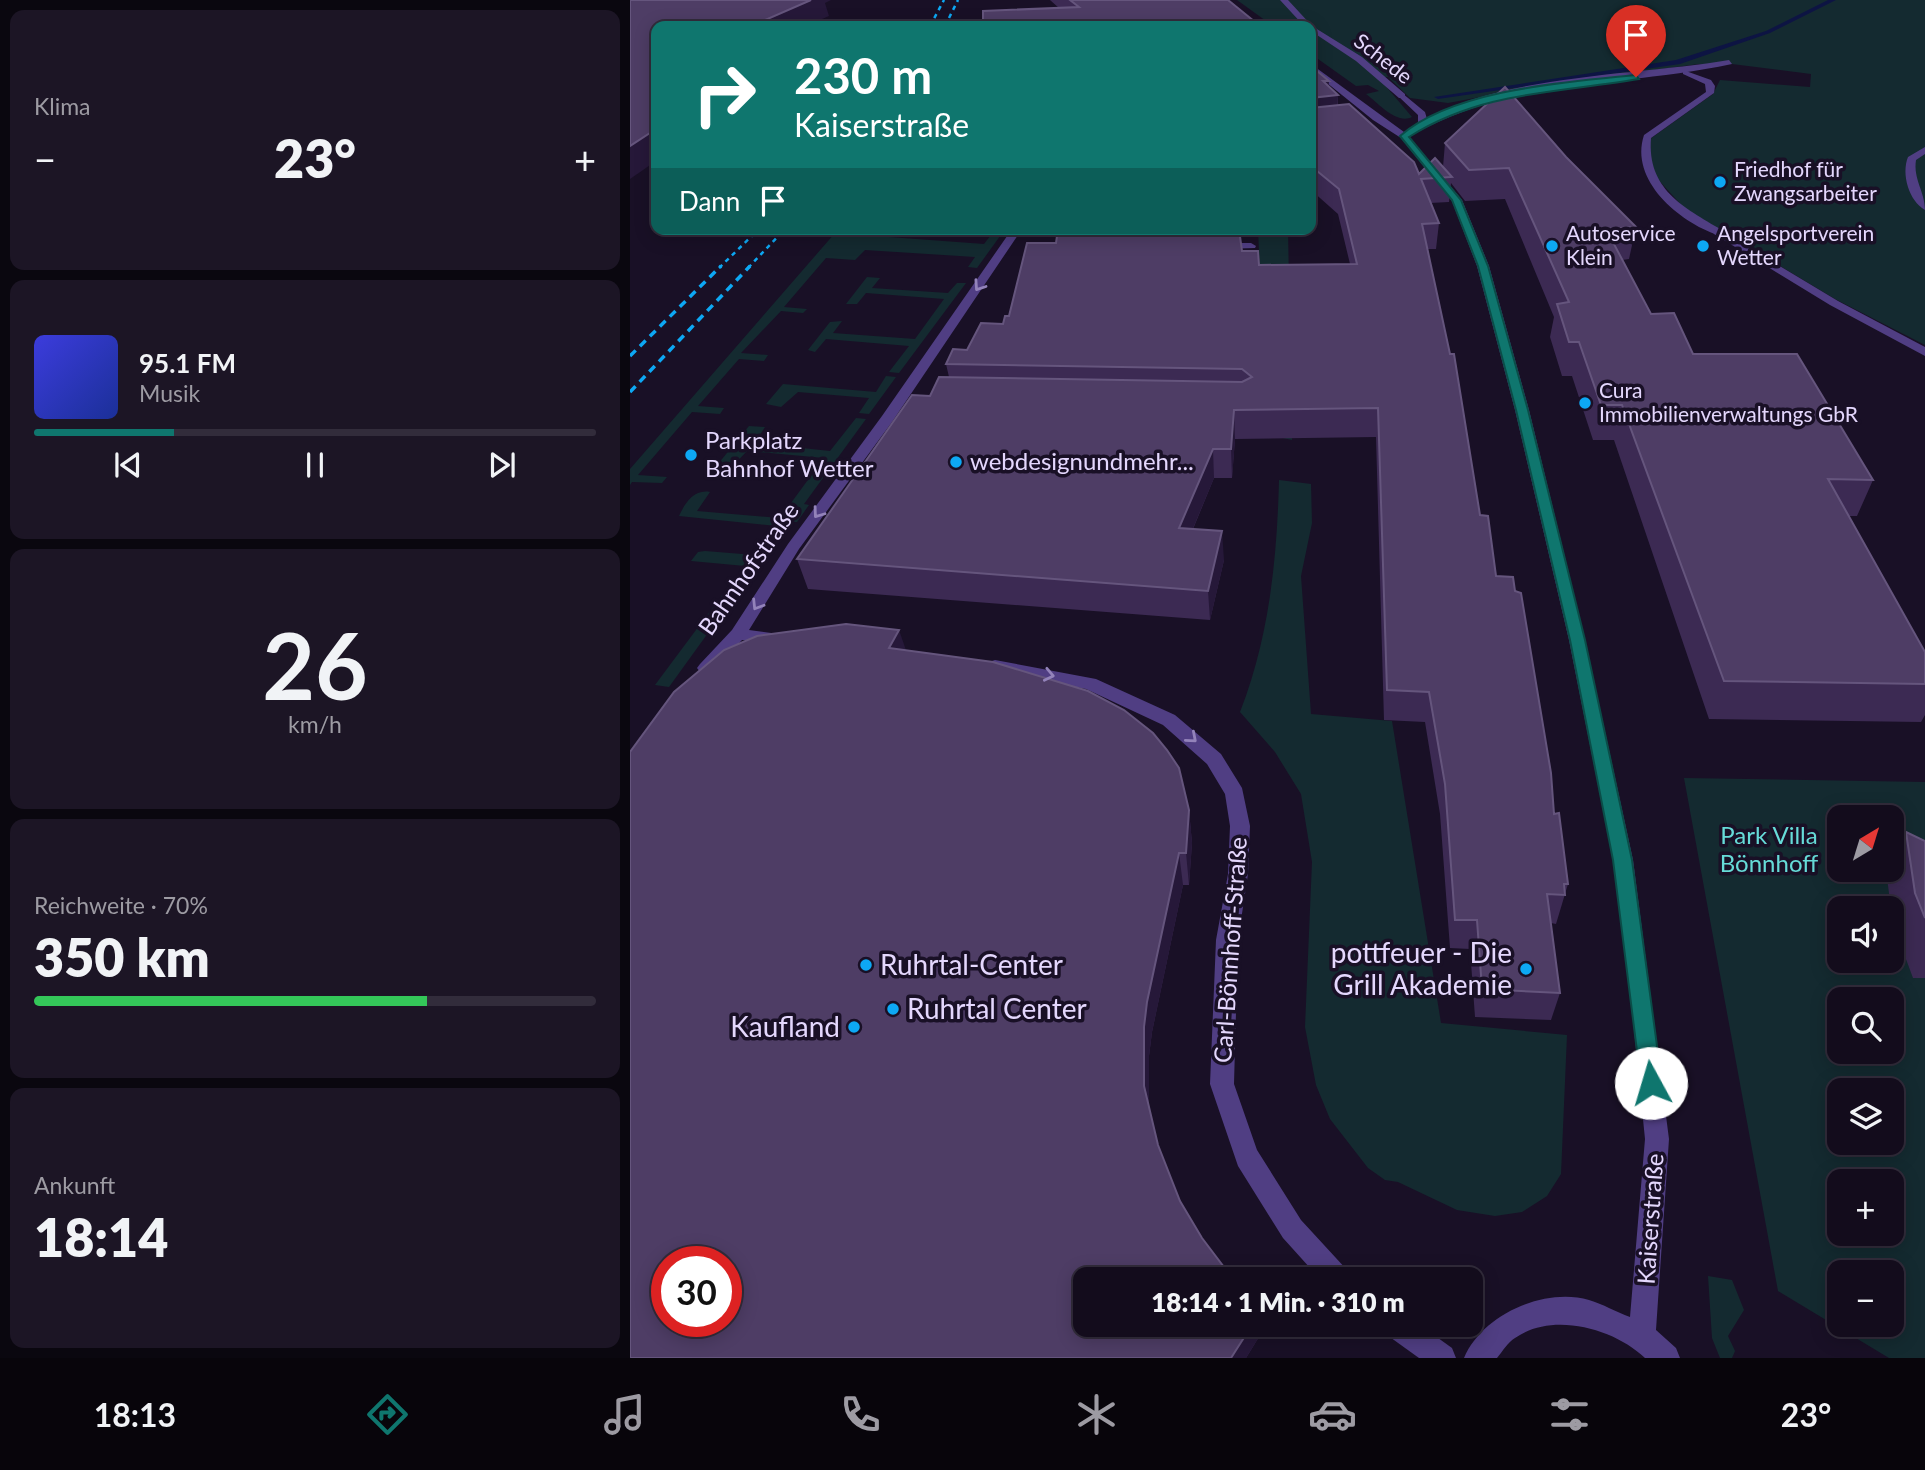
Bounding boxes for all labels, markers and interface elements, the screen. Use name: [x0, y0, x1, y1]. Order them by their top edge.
pin: [1606, 5, 1666, 77]
icon: arrive: [1617, 16, 1655, 54]
street label: Schede: [1350, 27, 1418, 88]
text: 230 m: [794, 46, 932, 104]
icon: right: [679, 49, 770, 140]
text: Klima: [34, 92, 91, 120]
text: Kaiserstraße: [794, 105, 969, 144]
text: 23°: [274, 127, 356, 189]
text: −: [34, 136, 56, 182]
text: +: [574, 136, 596, 182]
place label: Friedhof für Zwangsarbeiter: [1734, 156, 1877, 205]
marker: Friedhof für Zwangsarbeiter: [1712, 174, 1728, 190]
icon: arrive: [754, 182, 792, 220]
text: Dann: [679, 185, 740, 217]
place label: Autoservice Klein: [1566, 220, 1676, 269]
place label: Angelsportverein Wetter: [1717, 220, 1874, 269]
marker: Autoservice Klein: [1544, 238, 1560, 254]
marker: Angelsportverein Wetter: [1695, 238, 1711, 254]
one-way arrow: [975, 278, 987, 291]
text: 95.1 FM: [139, 347, 236, 379]
place label: Cura Immobilienverwaltungs GbR: [1599, 377, 1859, 426]
text: Musik: [139, 379, 200, 407]
marker: Cura Immobilienverwaltungs GbR: [1577, 395, 1593, 411]
place label: Parkplatz Bahnhof Wetter: [705, 425, 874, 482]
icon: previous: [109, 446, 147, 484]
icon: pause: [296, 446, 334, 484]
icon: next: [483, 446, 521, 484]
place label: webdesignundmehr...: [970, 446, 1194, 475]
marker: Parkplatz Bahnhof Wetter: [683, 447, 699, 463]
marker: webdesignundmehr...: [948, 454, 964, 470]
street label: Bahnhofstraße: [691, 496, 804, 640]
one-way arrow: [814, 505, 826, 518]
one-way arrow: [752, 597, 765, 610]
text: 26: [262, 610, 368, 719]
one-way arrow: [1042, 666, 1054, 681]
text: km/h: [288, 710, 342, 738]
one-way arrow: [1184, 730, 1197, 742]
north arrow: [1827, 805, 1904, 882]
map controls: [1827, 805, 1904, 1337]
park label: Park Villa Bönnhoff: [1720, 820, 1818, 877]
street label: Carl-Bönnhoff-Straße: [1207, 836, 1252, 1064]
text: Reichweite · 70%: [34, 891, 208, 919]
button: sound: [1827, 896, 1904, 973]
text: 350 km: [34, 926, 210, 988]
place label: pottfeuer - Die Grill Akademie: [1331, 935, 1512, 1001]
place label: Ruhrtal-Center: [880, 947, 1063, 981]
marker: Ruhrtal-Center: [858, 957, 874, 973]
marker: pottfeuer - Die Grill Akademie: [1518, 961, 1534, 977]
button: search: [1827, 987, 1904, 1064]
place label: Ruhrtal Center: [907, 991, 1087, 1025]
marker: Ruhrtal Center: [885, 1001, 901, 1017]
place label: Kaufland: [730, 1009, 840, 1043]
marker: Kaufland: [846, 1019, 862, 1035]
position arrow: [1614, 1046, 1688, 1120]
button: layers: [1827, 1078, 1904, 1155]
street label: Kaiserstraße: [1630, 1152, 1669, 1285]
button: +: [1827, 1169, 1904, 1246]
text: Ankunft: [34, 1171, 115, 1199]
text: 18:14: [34, 1206, 168, 1268]
speed limit sign: 30: [651, 1246, 742, 1337]
button: −: [1827, 1260, 1904, 1337]
text: 18:14 · 1 Min. · 310 m: [1151, 1286, 1405, 1318]
icon: directions: [363, 1390, 412, 1439]
icon: music: [600, 1390, 649, 1439]
icon: phone: [836, 1390, 885, 1439]
icon: climate: [1072, 1390, 1121, 1439]
icon: car: [1308, 1390, 1357, 1439]
icon: filters: [1545, 1390, 1594, 1439]
text: 18:13: [94, 1395, 176, 1434]
text: 23°: [1781, 1395, 1831, 1434]

